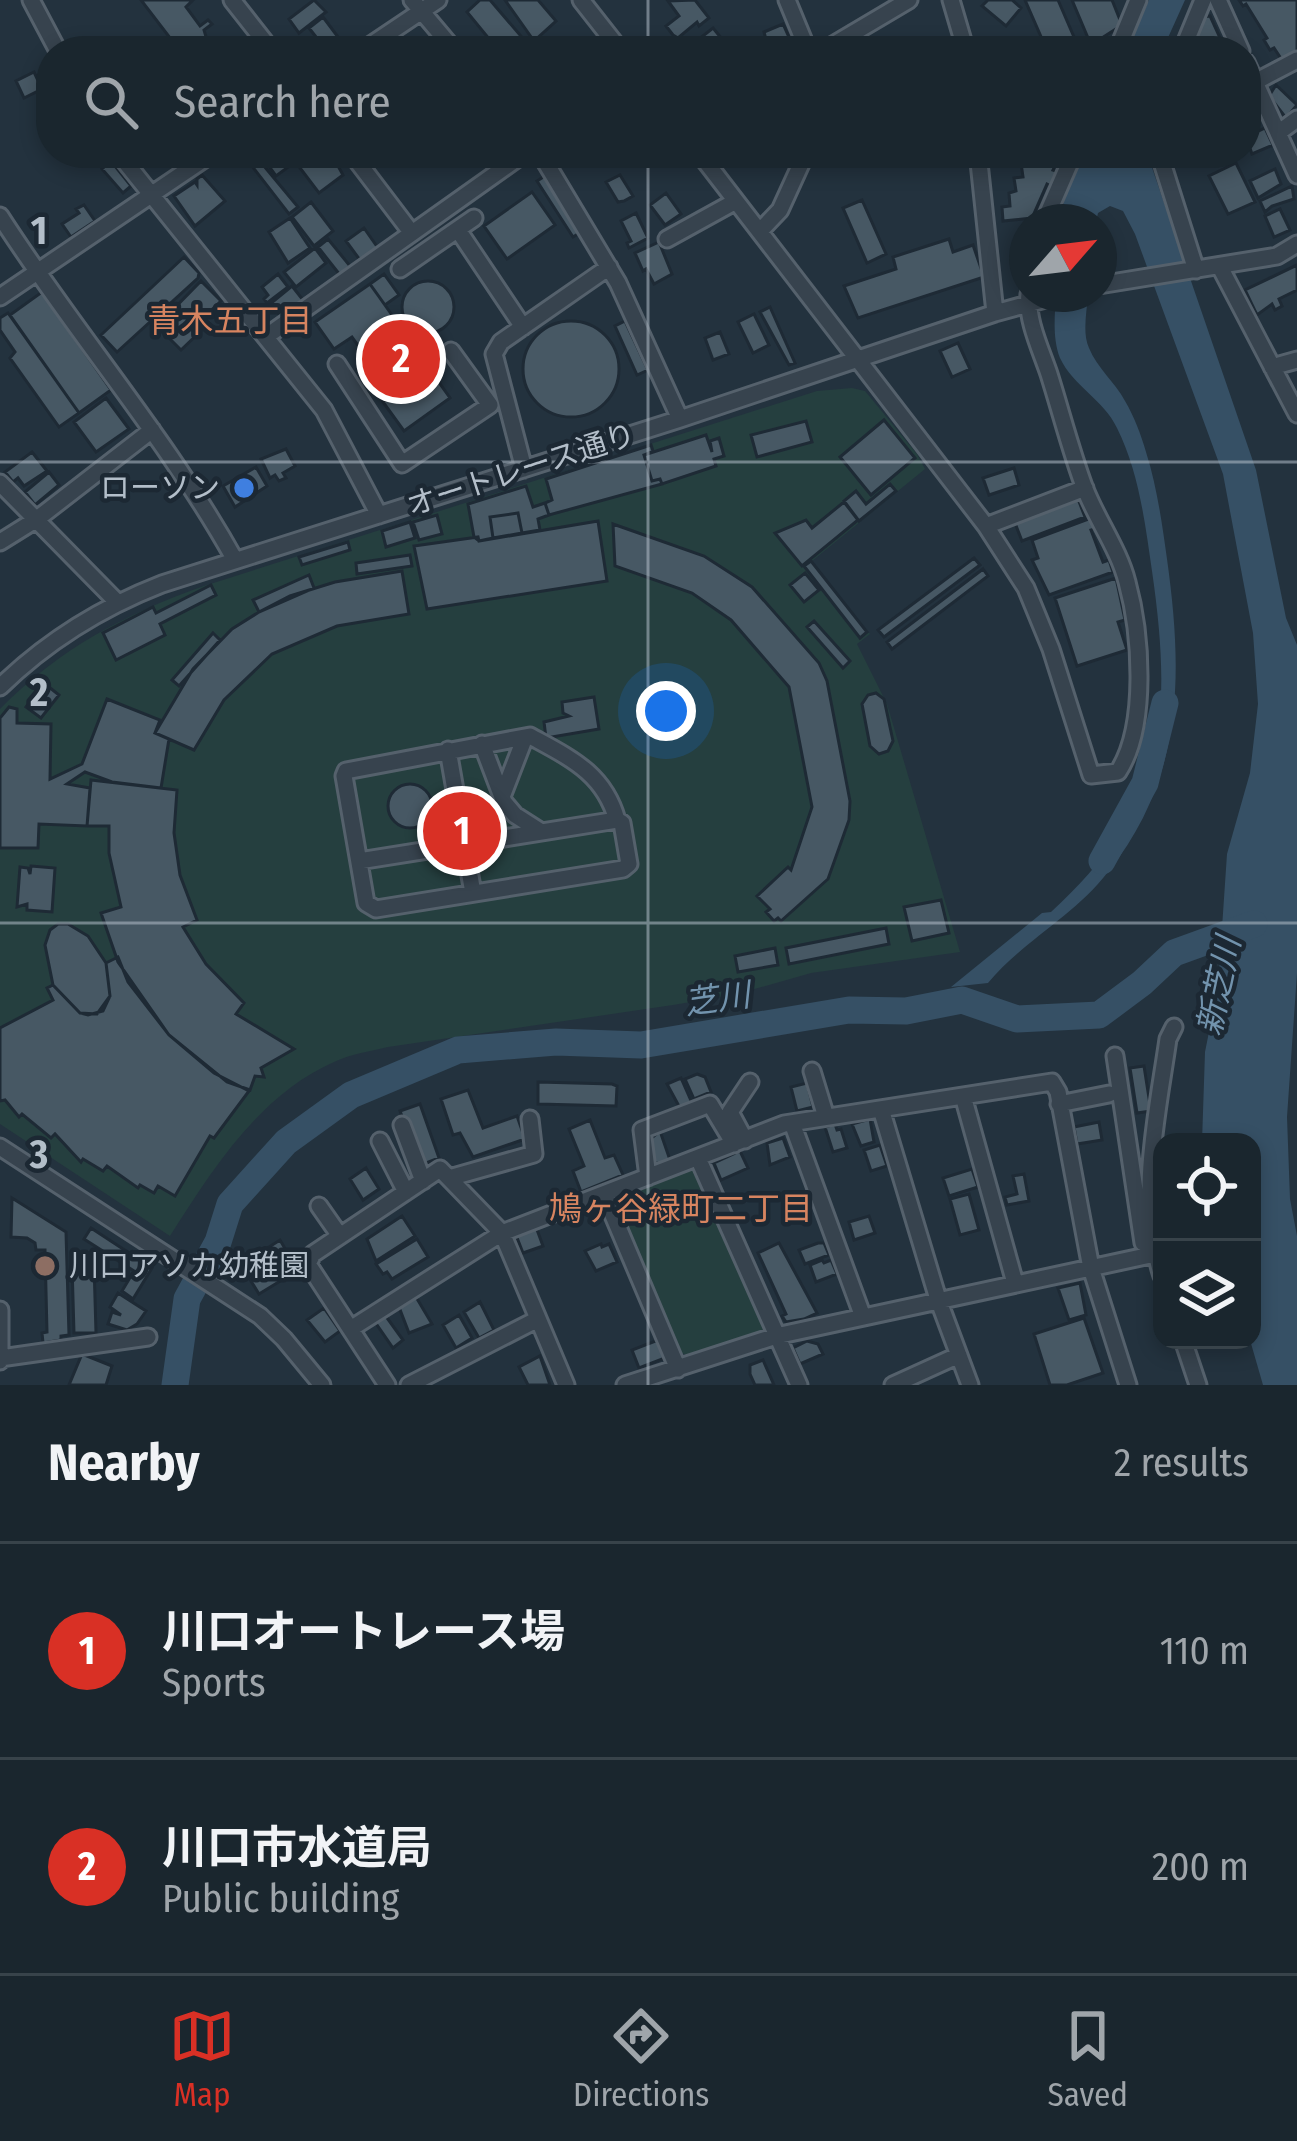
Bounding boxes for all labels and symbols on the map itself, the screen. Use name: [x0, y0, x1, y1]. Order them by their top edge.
north arrow: [1009, 204, 1117, 312]
text: 1: [31, 208, 47, 254]
district label: 青木五丁目: [148, 301, 313, 341]
pin: 2: [362, 314, 440, 404]
street label: オートレース通り: [402, 416, 640, 524]
place label: ローソン: [100, 470, 220, 506]
marker: ローソン: [231, 475, 257, 501]
text: 2: [29, 670, 48, 716]
your location: [636, 681, 696, 741]
pin: 1: [423, 786, 501, 876]
water label: 新芝川: [1189, 931, 1249, 1039]
water label: 芝川: [682, 974, 756, 1023]
text: 3: [29, 1132, 48, 1178]
district label: 鳩ヶ谷緑町二丁目: [549, 1189, 813, 1229]
place label: 川口アソカ幼稚園: [69, 1248, 309, 1284]
marker: 川口アソカ幼稚園: [32, 1253, 58, 1279]

